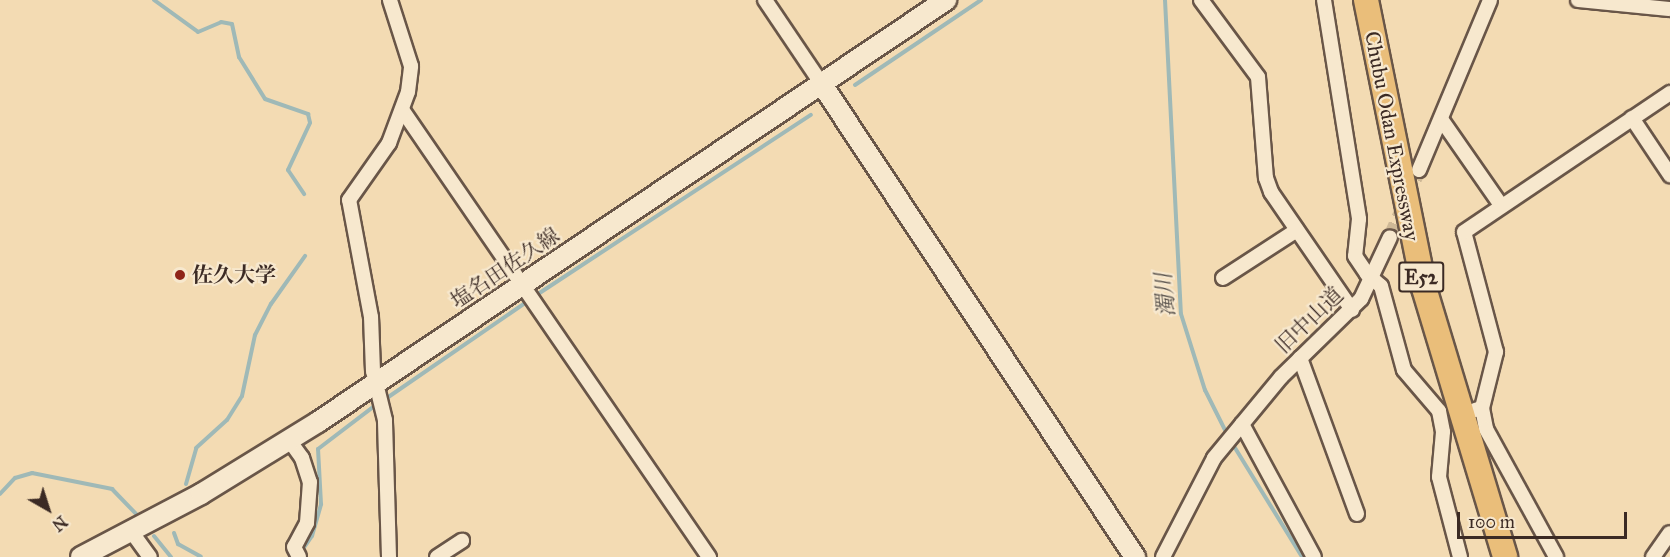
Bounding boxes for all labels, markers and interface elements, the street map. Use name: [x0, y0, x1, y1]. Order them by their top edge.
street label: Chubu Odan Expressway: [1359, 29, 1425, 243]
street label: 塩名田佐久線: [446, 222, 564, 314]
road number: E52: [1397, 260, 1445, 294]
place label: 佐久大学: [192, 262, 276, 288]
marker: 佐久大学: [173, 268, 187, 282]
water label: 濁川: [1150, 272, 1180, 318]
street label: 旧中山道: [1270, 282, 1348, 358]
north arrow: [18, 479, 78, 539]
scale bar: [1460, 500, 1630, 538]
text: 100 m: [1468, 511, 1515, 533]
text: N: [48, 512, 71, 535]

